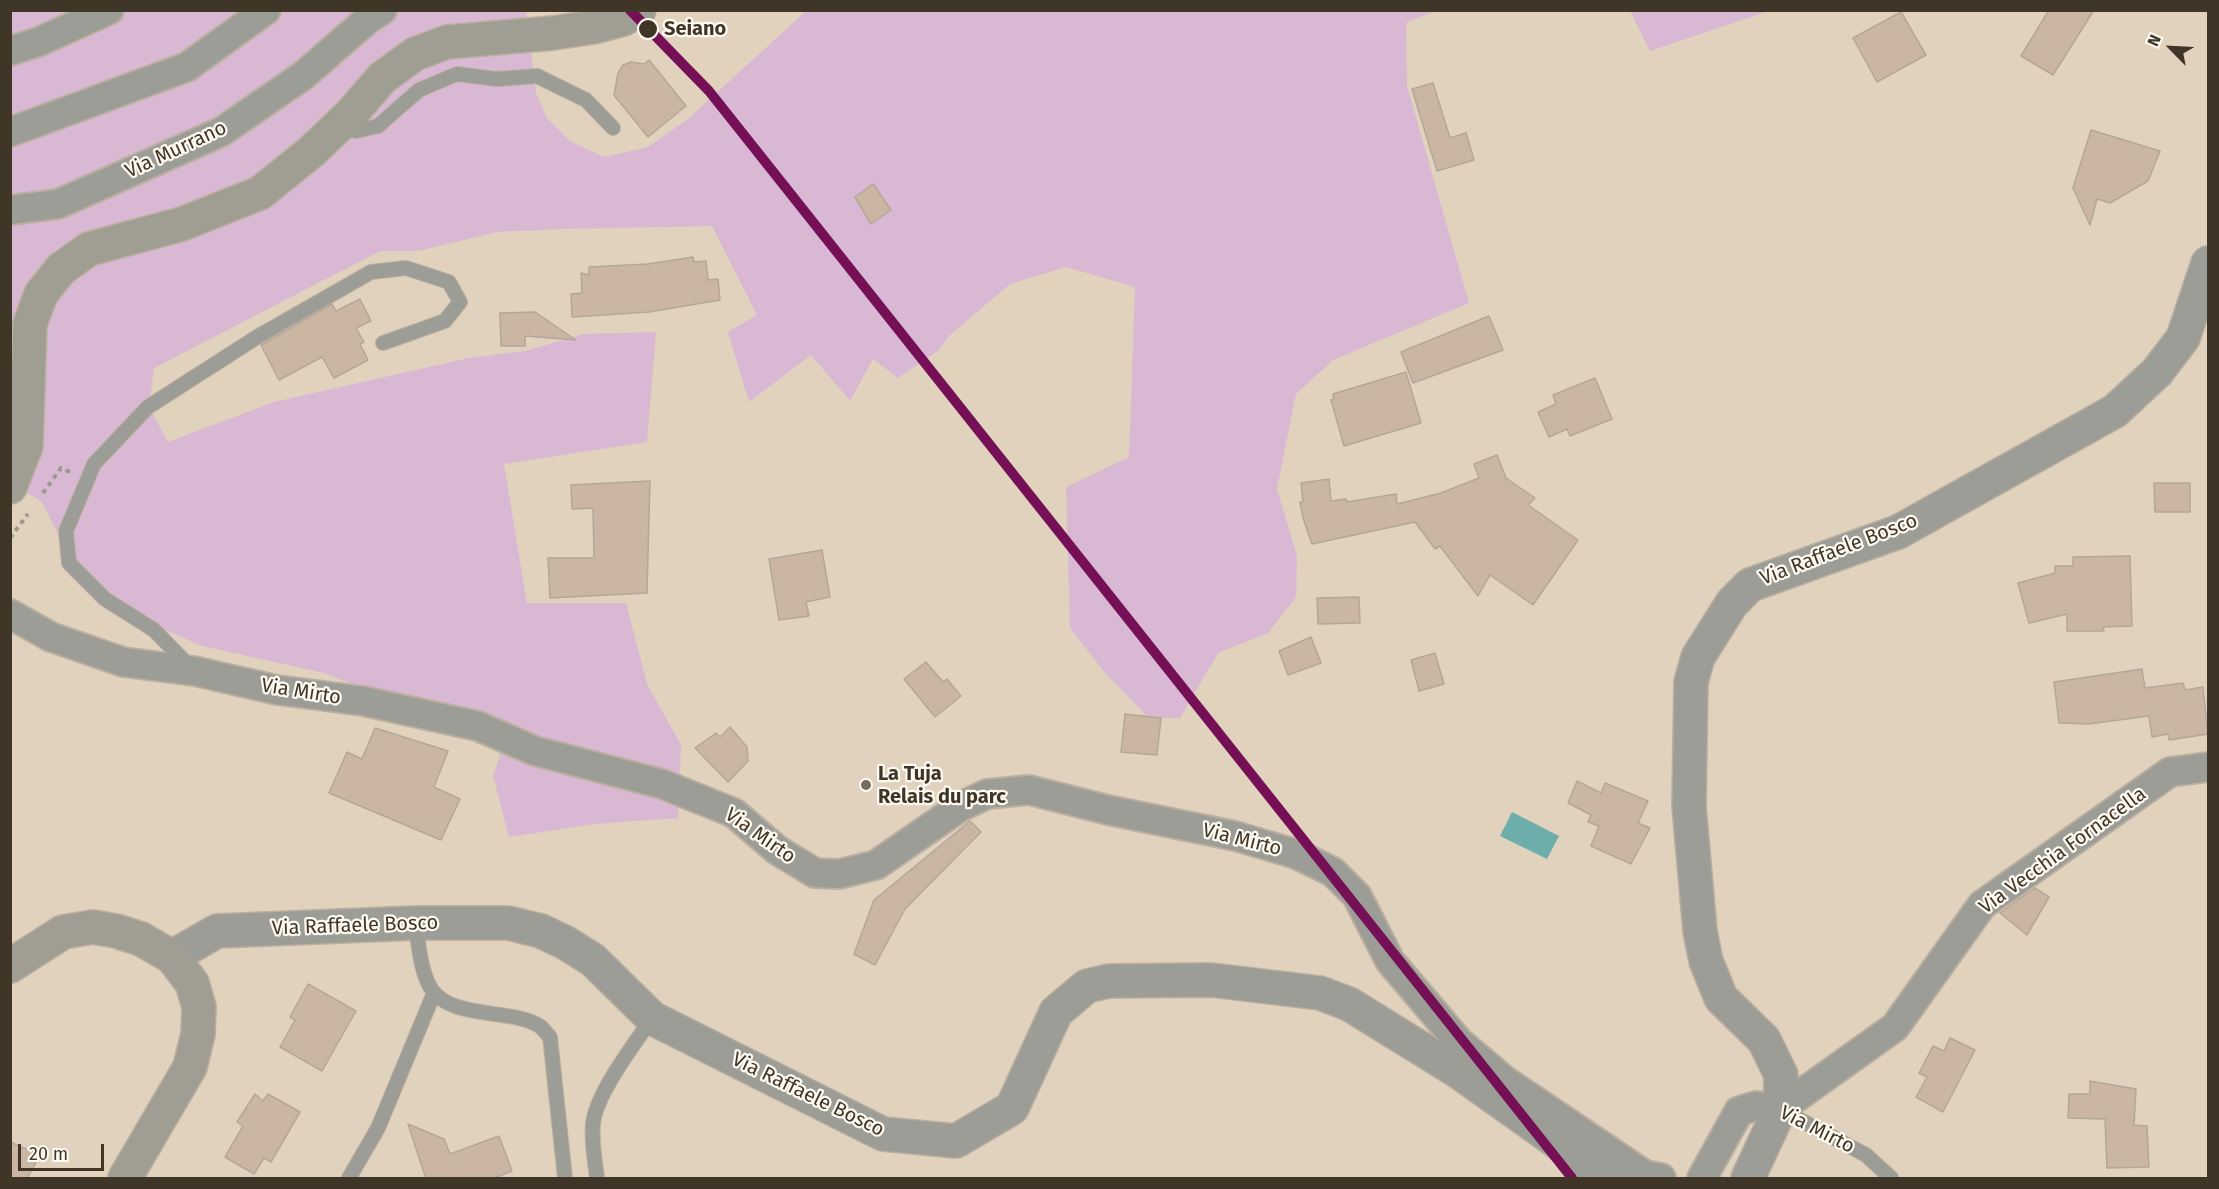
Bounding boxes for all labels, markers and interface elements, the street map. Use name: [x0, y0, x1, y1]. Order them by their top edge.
place label: Seiano: [664, 17, 726, 41]
marker: Seiano: [637, 18, 659, 40]
north arrow: [2141, 18, 2201, 78]
text: N: [2143, 32, 2165, 49]
street label: Via Murrano: [121, 116, 231, 184]
street label: Via Raffaele Bosco: [1757, 509, 1921, 591]
street label: Via Mirto: [259, 674, 343, 710]
place label: La Tuja Relais du parc: [878, 762, 1006, 809]
marker: La Tuja Relais du parc: [859, 778, 873, 792]
street label: Via Vecchia Fornacella: [1975, 782, 2151, 920]
street label: Via Mirto: [720, 803, 800, 869]
street label: Via Mirto: [1200, 819, 1284, 861]
street label: Via Raffaele Bosco: [271, 911, 439, 941]
street label: Via Raffaele Bosco: [728, 1048, 888, 1142]
street label: Via Mirto: [1776, 1101, 1858, 1159]
scale bar: [21, 1132, 106, 1170]
text: 20 m: [29, 1143, 68, 1165]

